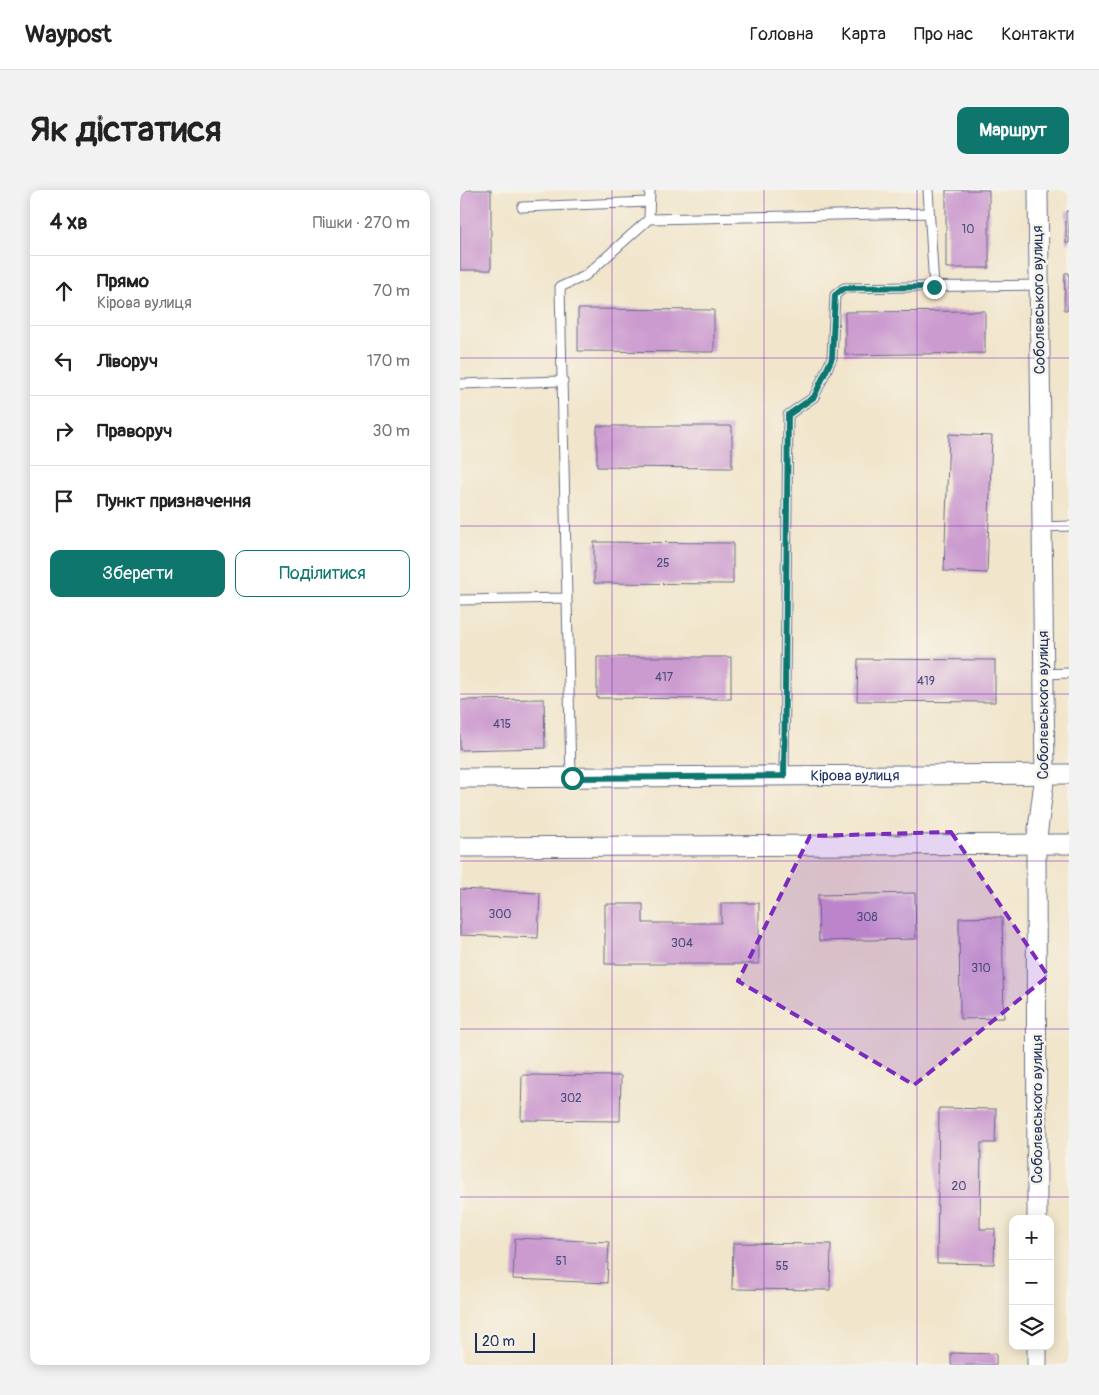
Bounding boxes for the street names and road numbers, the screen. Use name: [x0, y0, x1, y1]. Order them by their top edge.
street label: Соболєвського вулиця: [1028, 225, 1050, 375]
street label: Соболєвського вулиця: [1034, 631, 1053, 779]
street label: Кірова вулиця: [810, 766, 900, 785]
street label: Соболєвського вулиця: [1028, 1035, 1047, 1183]

